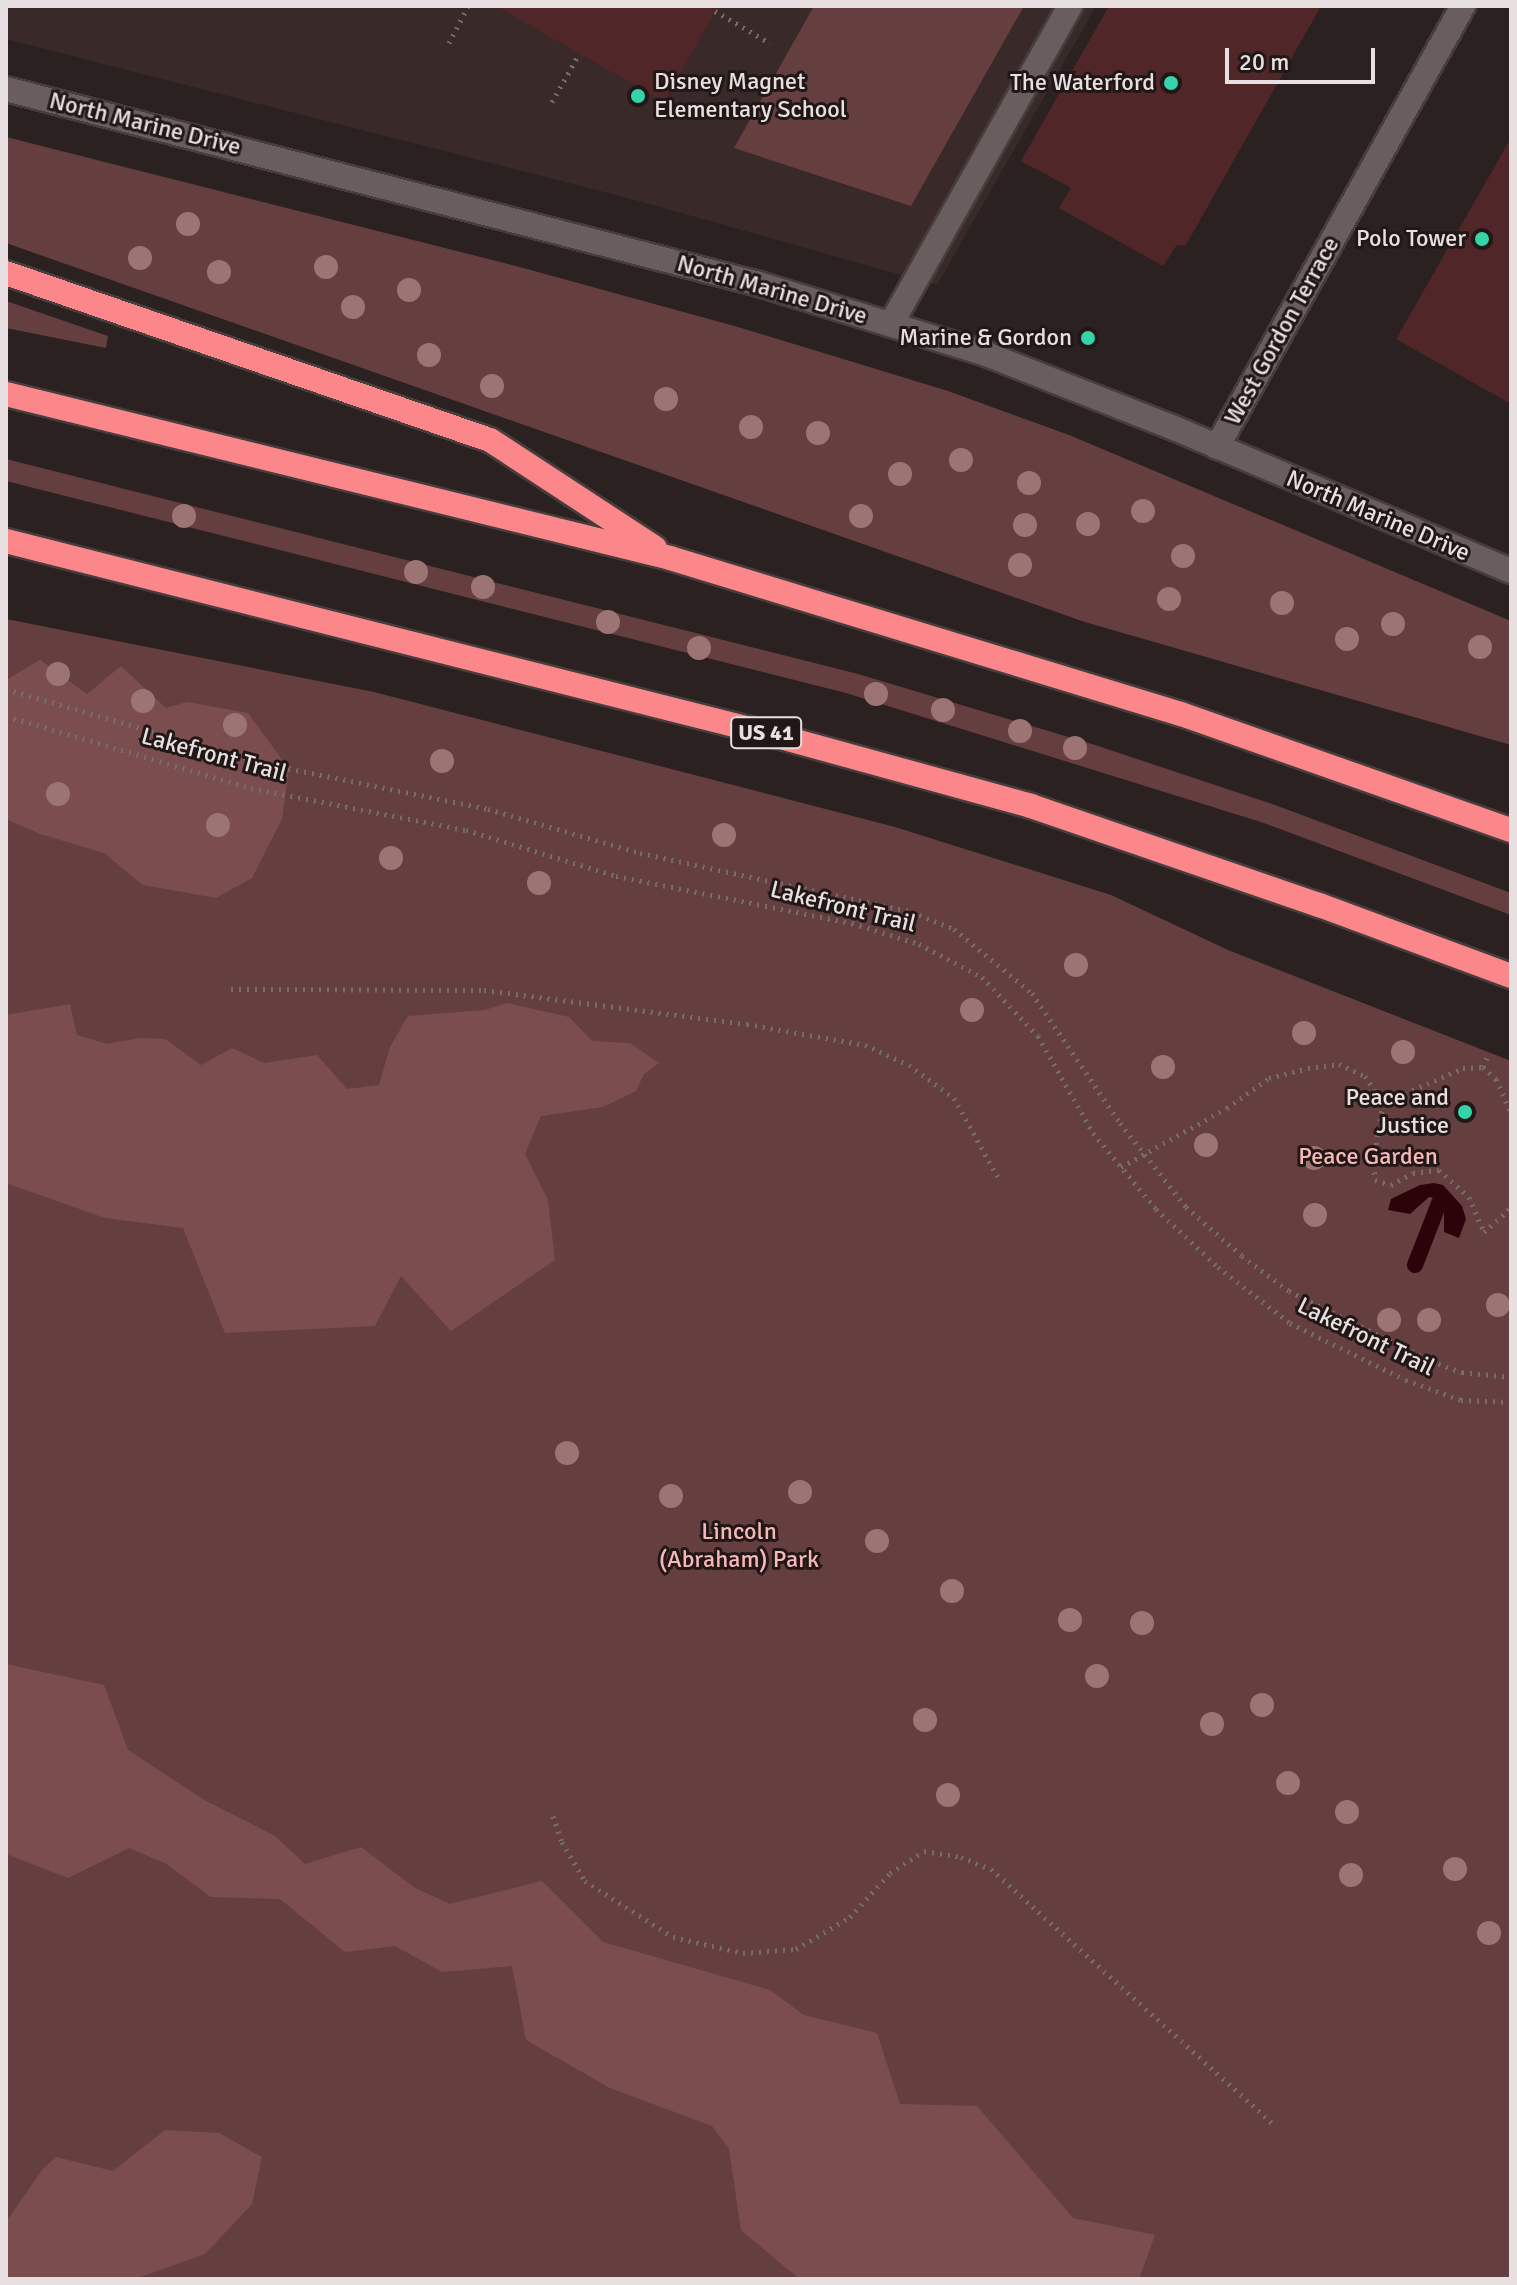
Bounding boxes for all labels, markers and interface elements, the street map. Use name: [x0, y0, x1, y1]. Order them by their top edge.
scale bar: [1229, 32, 1379, 82]
text: 20 m: [1239, 47, 1289, 77]
place label: Disney Magnet Elementary School: [654, 68, 847, 124]
place label: The Waterford: [1010, 69, 1155, 97]
marker: The Waterford: [1162, 74, 1180, 92]
street label: North Marine Drive: [46, 86, 244, 162]
marker: Disney Magnet Elementary School: [629, 87, 647, 105]
place label: Polo Tower: [1356, 225, 1466, 253]
marker: Polo Tower: [1473, 230, 1491, 248]
street label: West Gordon Terrace: [1218, 232, 1346, 430]
street label: North Marine Drive: [674, 249, 870, 331]
place label: Marine & Gordon: [899, 324, 1072, 352]
marker: Marine & Gordon: [1079, 329, 1097, 347]
street label: North Marine Drive: [1282, 464, 1474, 568]
road number: US 41: [730, 715, 802, 751]
street label: Lakefront Trail: [138, 722, 290, 788]
street label: Lakefront Trail: [767, 875, 919, 939]
place label: Peace and Justice: [1346, 1084, 1449, 1140]
marker: Peace and Justice: [1456, 1103, 1474, 1121]
park label: Peace Garden: [1298, 1143, 1438, 1171]
street label: Lakefront Trail: [1293, 1291, 1439, 1383]
park label: Lincoln (Abraham) Park: [659, 1518, 819, 1574]

